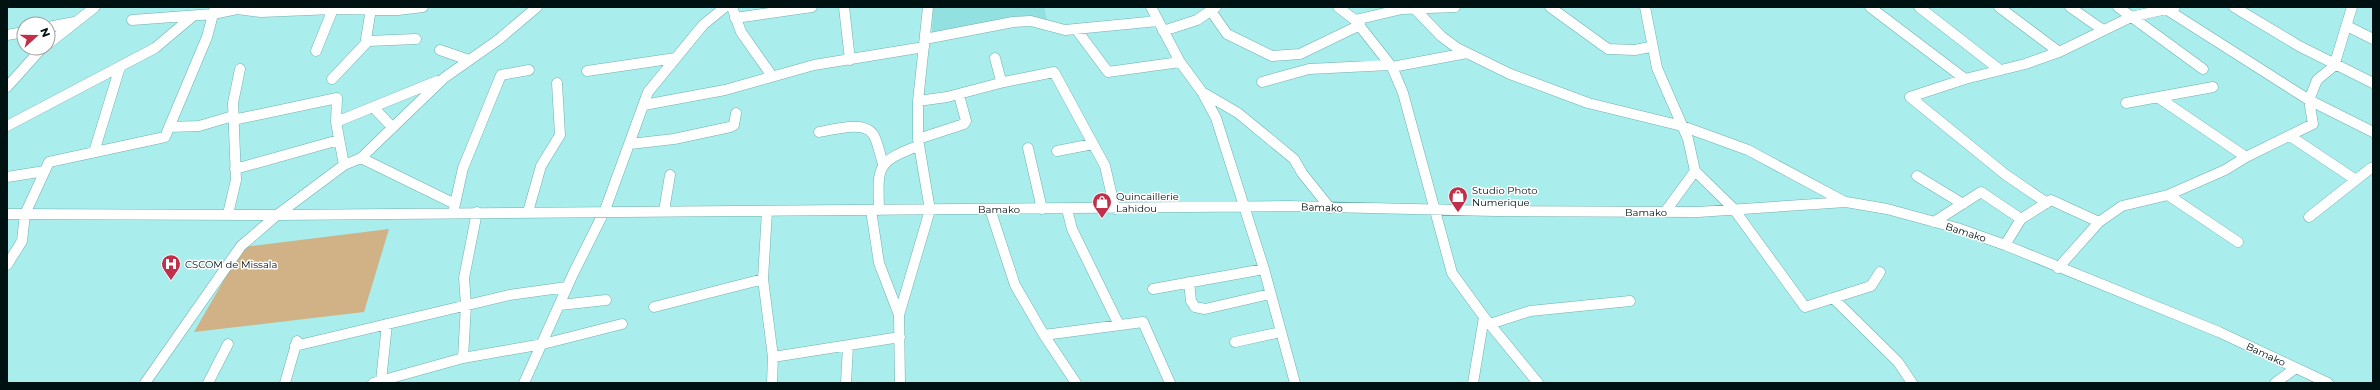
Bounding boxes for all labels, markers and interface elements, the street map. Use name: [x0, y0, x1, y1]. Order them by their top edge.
north arrow: [16, 16, 56, 56]
text: N: [37, 26, 53, 39]
place label: Studio Photo Numerique: [1472, 184, 1538, 209]
shop icon: Studio Photo Numerique: [1447, 185, 1469, 213]
place label: Quincaillerie Lahidou: [1116, 190, 1179, 215]
shop icon: Quincaillerie Lahidou: [1091, 191, 1113, 219]
street label: Bamako: [1301, 200, 1343, 215]
street label: Bamako: [978, 203, 1020, 216]
street label: Bamako: [1625, 206, 1667, 219]
street label: Bamako: [1944, 220, 1988, 245]
hospital icon: CSCOM de Missala: [160, 253, 182, 281]
place label: CSCOM de Missala: [185, 258, 277, 271]
street label: Bamako: [2244, 340, 2288, 369]

